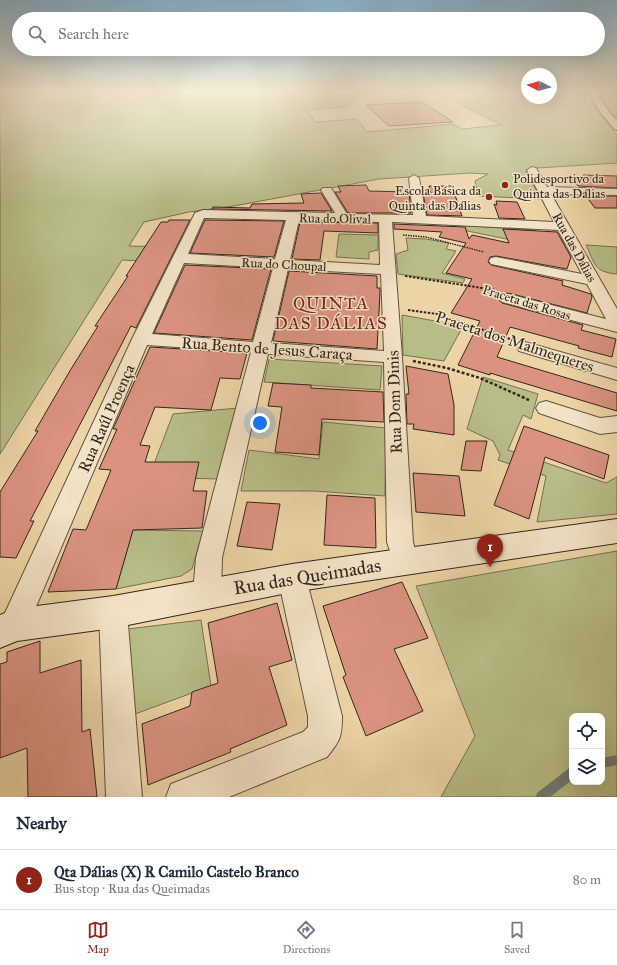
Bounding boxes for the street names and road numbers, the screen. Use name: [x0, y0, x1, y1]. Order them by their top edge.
street label: Rua do Olival: [299, 210, 372, 228]
street label: Rua das Dálias: [548, 210, 600, 285]
street label: Rua do Choupal: [241, 255, 327, 275]
street label: Praceta das Rosas: [480, 282, 573, 324]
street label: Praceta dos Malmequeres: [433, 307, 597, 377]
street label: Rua Bento de Jesus Caraça: [181, 333, 353, 365]
street label: Rua Dom Dinis: [383, 350, 406, 454]
street label: Rua Raúl Proença: [74, 361, 139, 475]
street label: Rua das Queimadas: [232, 553, 383, 600]

